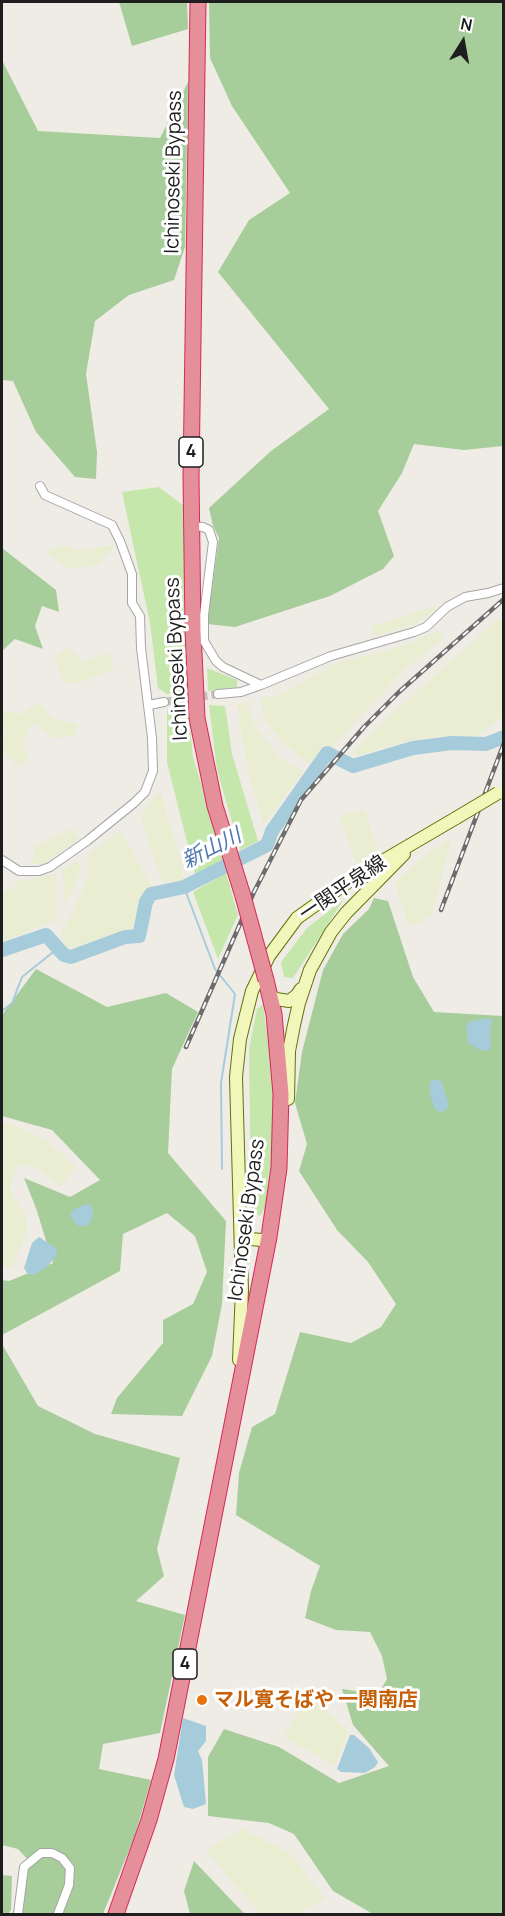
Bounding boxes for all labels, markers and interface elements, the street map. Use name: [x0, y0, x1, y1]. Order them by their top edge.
north arrow: [433, 12, 493, 72]
text: N: [459, 12, 474, 36]
street label: Ichinoseki Bypass: [161, 90, 187, 254]
road number: 4: [179, 437, 203, 467]
street label: Ichinoseki Bypass: [161, 577, 193, 741]
water label: 新山川: [178, 823, 246, 875]
street label: 一関平泉線: [295, 851, 391, 927]
street label: Ichinoseki Bypass: [224, 1137, 270, 1303]
road number: 4: [173, 1649, 197, 1679]
place label: マル寛そばや 一関南店: [214, 1688, 418, 1712]
marker: マル寛そばや 一関南店: [195, 1693, 209, 1707]

